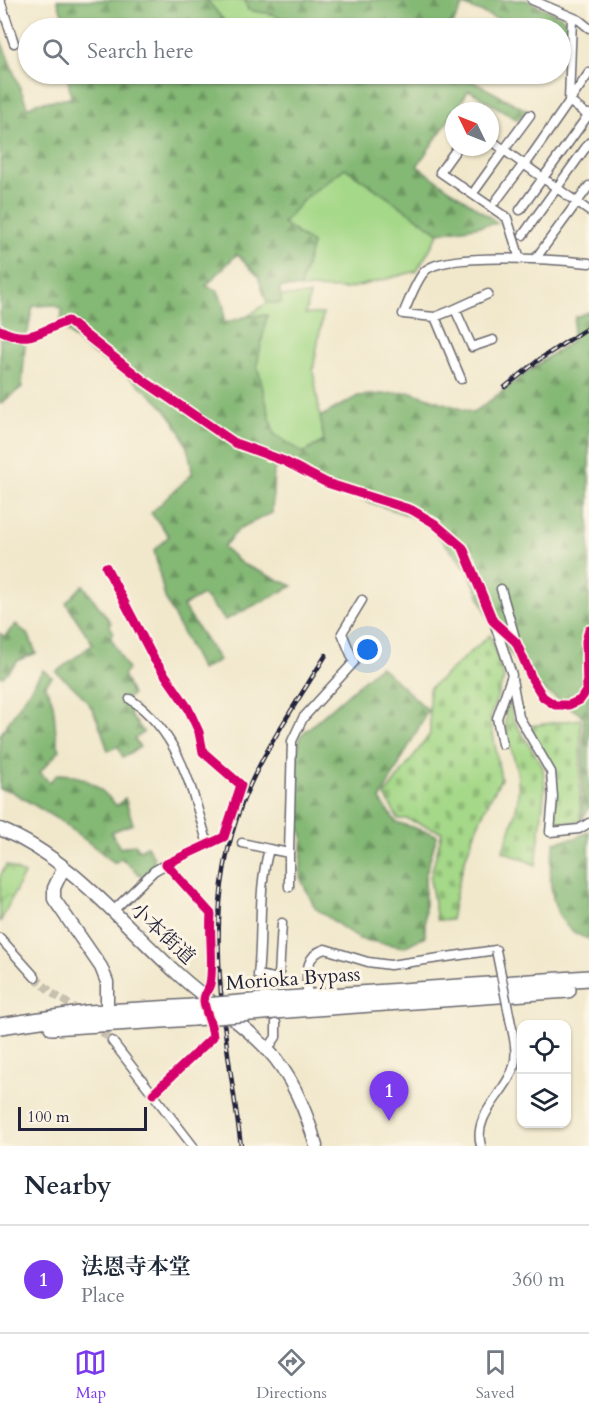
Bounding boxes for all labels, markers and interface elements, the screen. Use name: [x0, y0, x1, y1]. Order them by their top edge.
search box: [18, 18, 571, 84]
icon: search: [39, 35, 72, 68]
text: Search here: [87, 36, 194, 66]
north arrow: [445, 102, 499, 156]
your location: [353, 635, 382, 664]
street label: 小本街道: [124, 896, 201, 971]
street label: Morioka Bypass: [225, 960, 361, 997]
map controls: [517, 1020, 571, 1128]
button: locate: [517, 1020, 571, 1074]
pin: 1: [370, 1072, 408, 1121]
button: layers: [517, 1074, 571, 1128]
scale bar: [18, 1104, 147, 1132]
text: 100 m: [27, 1106, 69, 1128]
text: Nearby: [24, 1168, 112, 1203]
text: 法恩寺本堂: [81, 1252, 191, 1282]
text: 1: [38, 1266, 49, 1293]
text: 360 m: [512, 1266, 565, 1293]
text: Place: [81, 1282, 125, 1309]
tab: Map: [74, 1346, 107, 1404]
tab: Directions: [256, 1346, 327, 1404]
tab: Saved: [476, 1346, 515, 1404]

